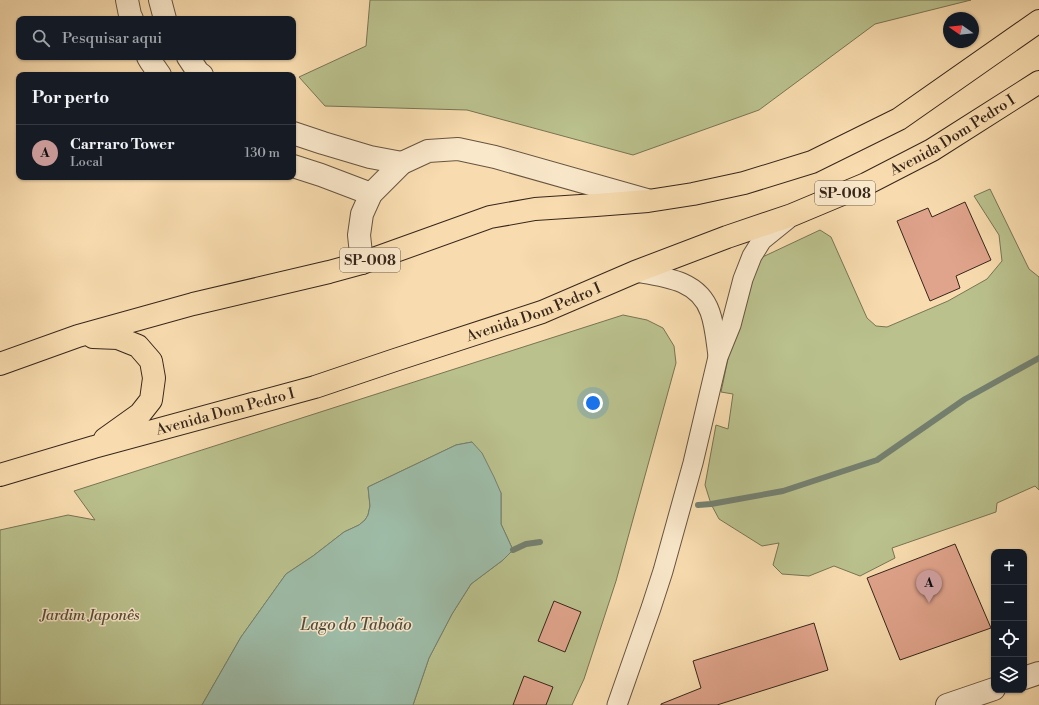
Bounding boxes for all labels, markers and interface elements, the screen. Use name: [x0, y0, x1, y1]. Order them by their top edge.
north arrow: [943, 12, 979, 48]
search box: [16, 16, 296, 60]
icon: search: [30, 27, 52, 49]
text: Pesquisar aqui: [62, 29, 162, 48]
text: Por perto: [32, 87, 109, 109]
street label: Avenida Dom Pedro I: [886, 90, 1019, 181]
text: Carraro Tower: [70, 135, 175, 154]
text: A: [40, 145, 50, 161]
text: 130 m: [245, 145, 280, 161]
text: Local: [70, 154, 103, 170]
road number: SP-008: [815, 181, 875, 205]
road number: SP-008: [340, 248, 400, 272]
street label: Avenida Dom Pedro I: [463, 279, 604, 347]
street label: Avenida Dom Pedro I: [153, 384, 297, 440]
your location: [583, 393, 603, 413]
map controls: [991, 549, 1027, 693]
button: +: [991, 549, 1027, 585]
pin: A: [916, 570, 942, 603]
button: −: [991, 585, 1027, 621]
park label: Jardim Japonês: [38, 606, 140, 625]
water label: Lago do Taboão: [299, 615, 412, 635]
button: locate: [991, 621, 1027, 657]
button: layers: [991, 657, 1027, 693]

